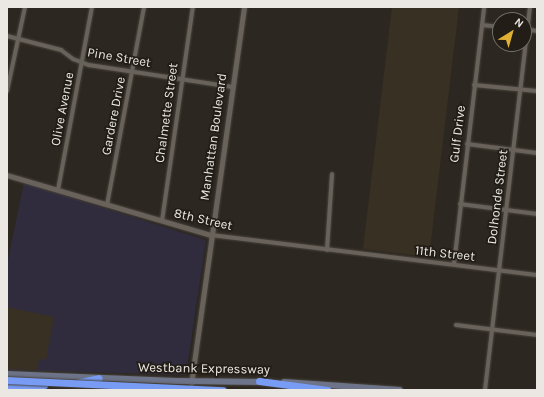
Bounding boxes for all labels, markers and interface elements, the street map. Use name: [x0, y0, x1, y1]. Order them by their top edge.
north arrow: [492, 12, 532, 52]
text: N: [512, 15, 526, 30]
street label: Pine Street: [86, 45, 152, 71]
street label: Chalmette Street: [152, 62, 182, 164]
street label: Olive Avenue: [48, 71, 78, 147]
street label: Manhattan Boulevard: [197, 72, 231, 202]
street label: Gardere Drive: [99, 76, 129, 156]
street label: Gulf Drive: [447, 104, 469, 164]
street label: Dolhonde Street: [484, 149, 512, 245]
street label: 8th Street: [172, 206, 234, 234]
street label: 11th Street: [414, 243, 476, 265]
street label: Westbank Expressway: [138, 360, 270, 378]

